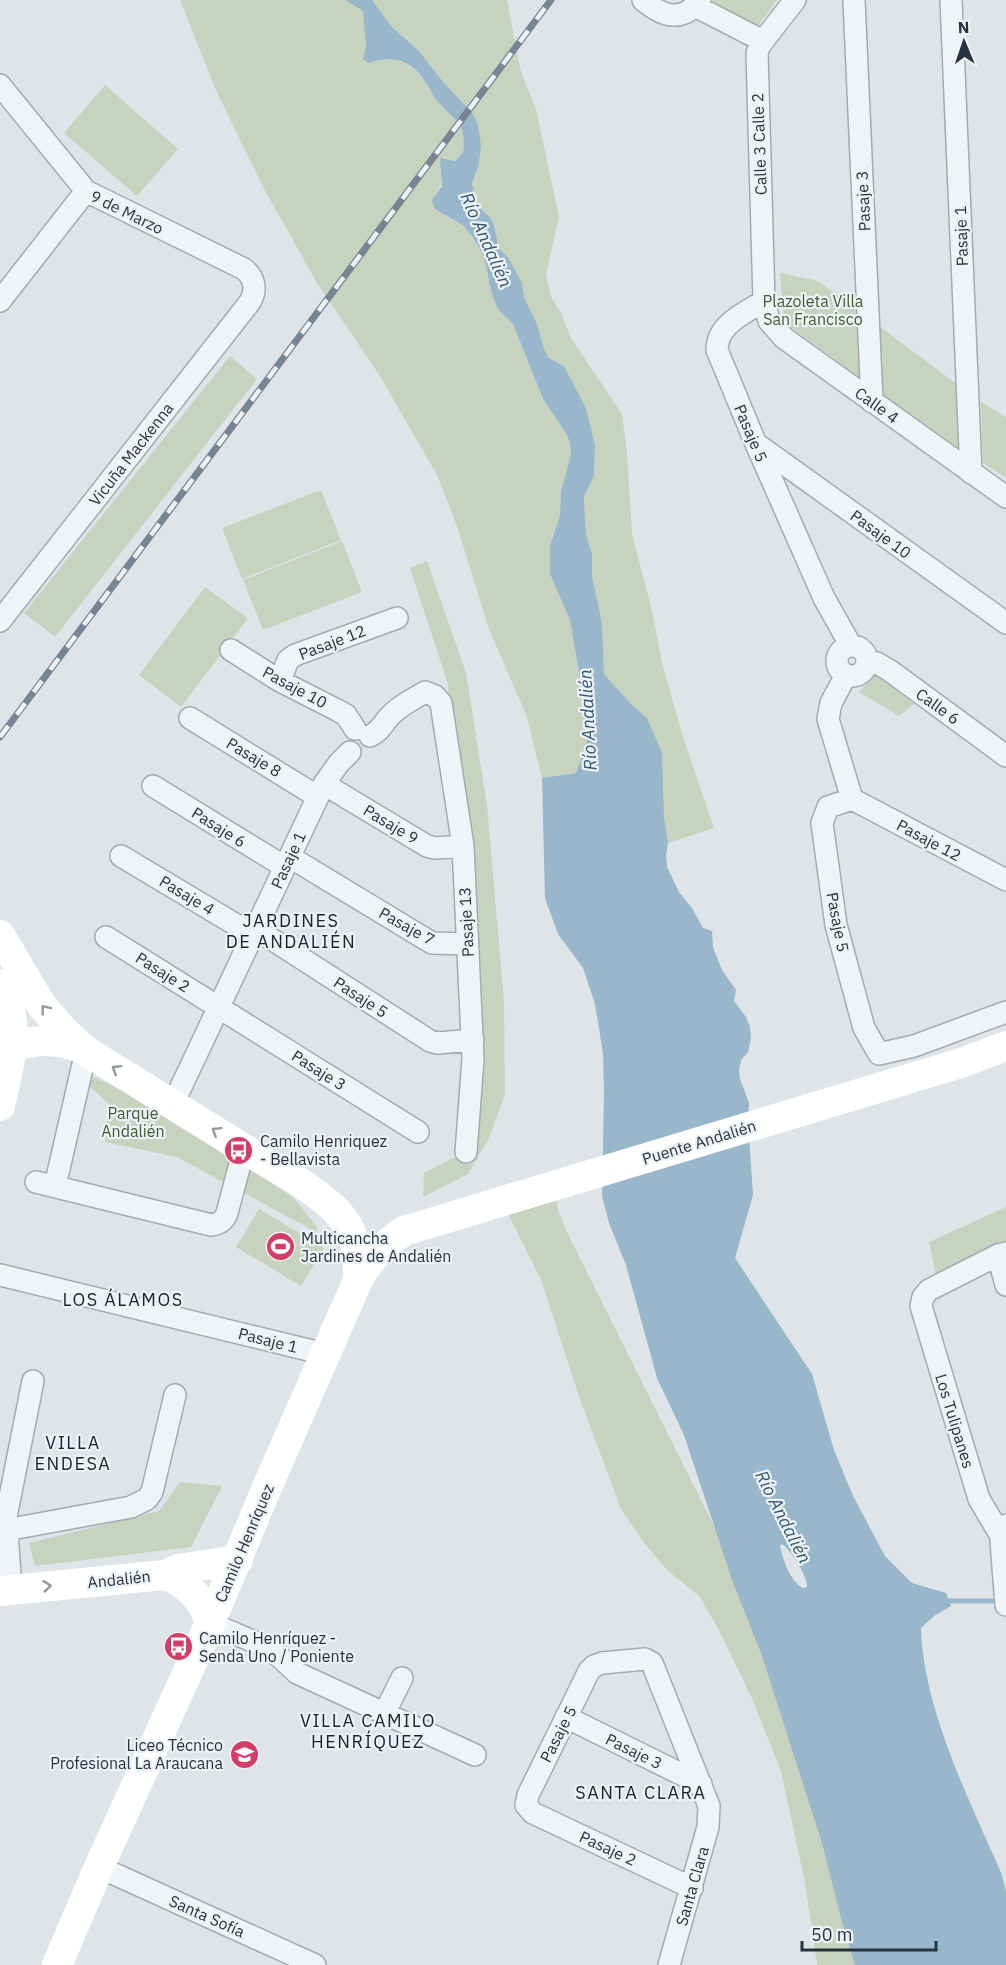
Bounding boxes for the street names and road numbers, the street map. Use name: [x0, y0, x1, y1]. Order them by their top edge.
street label: Calle 3 Calle 2: [747, 93, 771, 195]
street label: Pasaje 3: [851, 170, 875, 232]
street label: 9 de Marzo: [87, 186, 167, 238]
street label: Pasaje 1: [950, 205, 972, 267]
street label: Calle 4: [851, 382, 903, 428]
street label: Vicuña Mackenna: [84, 398, 178, 510]
street label: Pasaje 5: [730, 401, 772, 465]
street label: Pasaje 10: [847, 505, 915, 563]
street label: Pasaje 12: [296, 620, 368, 664]
street label: Pasaje 10: [259, 662, 331, 712]
street label: Calle 6: [912, 683, 964, 729]
street label: Pasaje 8: [223, 733, 285, 781]
street label: Pasaje 9: [360, 800, 422, 848]
street label: Pasaje 6: [188, 802, 250, 852]
street label: Pasaje 12: [893, 815, 965, 865]
street label: Pasaje 1: [266, 828, 310, 892]
street label: Pasaje 4: [156, 871, 218, 919]
street label: Pasaje 13: [454, 886, 478, 958]
street label: Pasaje 5: [822, 890, 854, 954]
street label: Pasaje 7: [376, 903, 438, 949]
street label: Pasaje 2: [132, 947, 194, 997]
street label: Pasaje 5: [330, 972, 392, 1022]
street label: Pasaje 3: [288, 1045, 350, 1095]
street label: Puente Andalién: [640, 1115, 758, 1169]
street label: Pasaje 1: [236, 1323, 300, 1357]
street label: Los Tulipanes: [931, 1371, 979, 1471]
street label: Camilo Henríquez: [210, 1481, 278, 1605]
street label: Andalién: [86, 1566, 152, 1592]
street label: Pasaje 5: [535, 1702, 581, 1766]
street label: Pasaje 3: [602, 1729, 666, 1773]
street label: Pasaje 2: [576, 1826, 640, 1870]
street label: Santa Clara: [671, 1843, 713, 1928]
street label: Santa Sofía: [166, 1890, 248, 1942]

